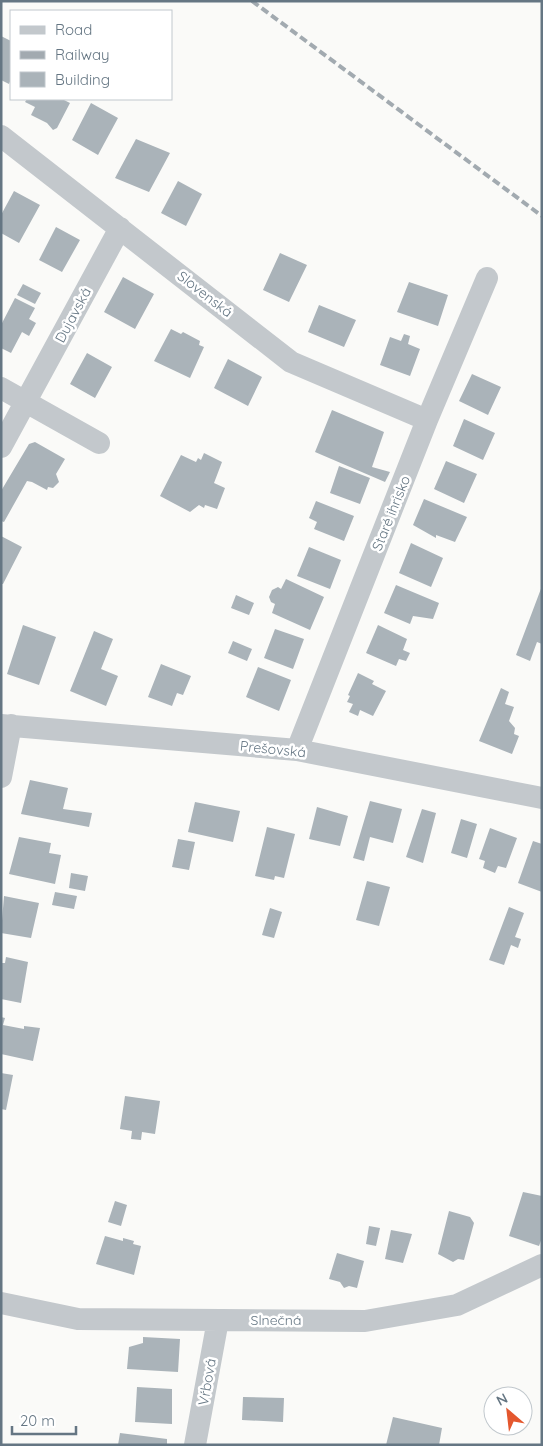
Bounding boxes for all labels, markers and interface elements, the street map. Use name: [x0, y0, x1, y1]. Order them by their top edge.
legend: [10, 10, 172, 100]
text: Road: [55, 20, 92, 39]
text: Railway: [55, 45, 110, 64]
text: Building: [55, 70, 110, 89]
street label: Slovenská: [174, 267, 236, 321]
street label: Dujavská: [51, 284, 95, 346]
street label: Staré ihrisko: [368, 473, 414, 553]
street label: Prešovská: [239, 737, 307, 761]
street label: Slnečná: [251, 1311, 301, 1329]
street label: Vŕbová: [194, 1357, 220, 1407]
north arrow: [483, 1386, 533, 1436]
text: N: [493, 1389, 511, 1410]
scale bar: [12, 1404, 76, 1436]
text: 20 m: [20, 1411, 55, 1430]

